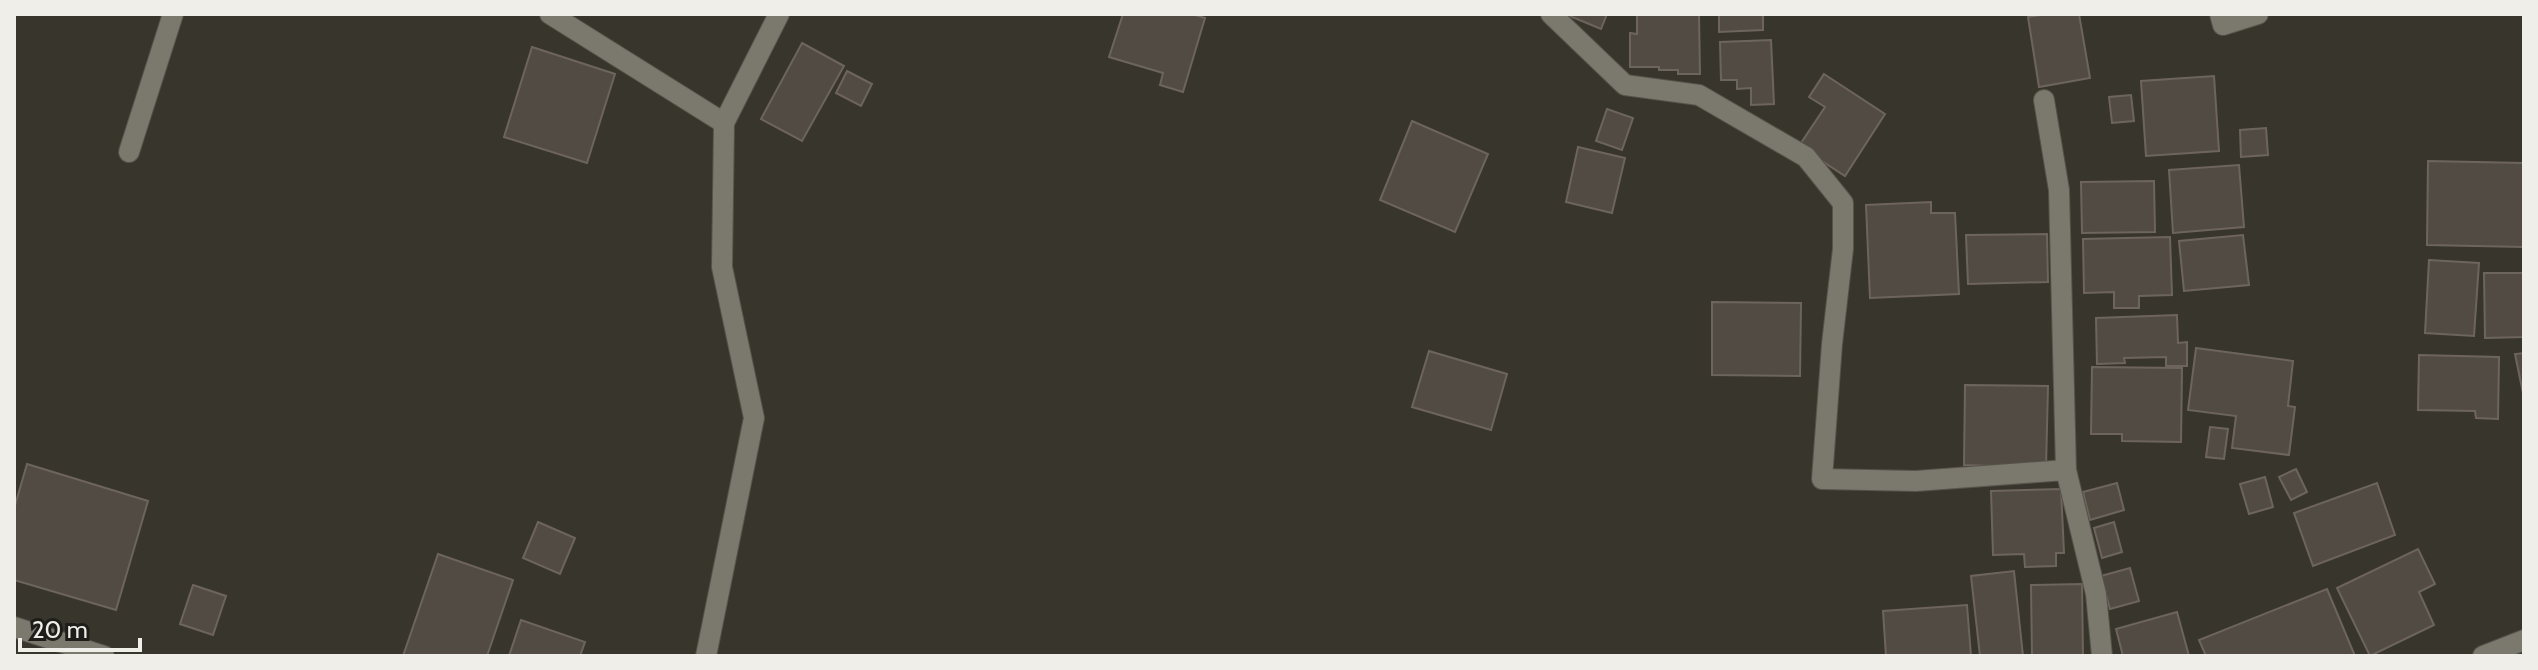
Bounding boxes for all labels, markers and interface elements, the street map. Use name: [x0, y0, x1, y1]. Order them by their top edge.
scale bar: [20, 602, 140, 652]
text: 20 m: [32, 615, 88, 644]

